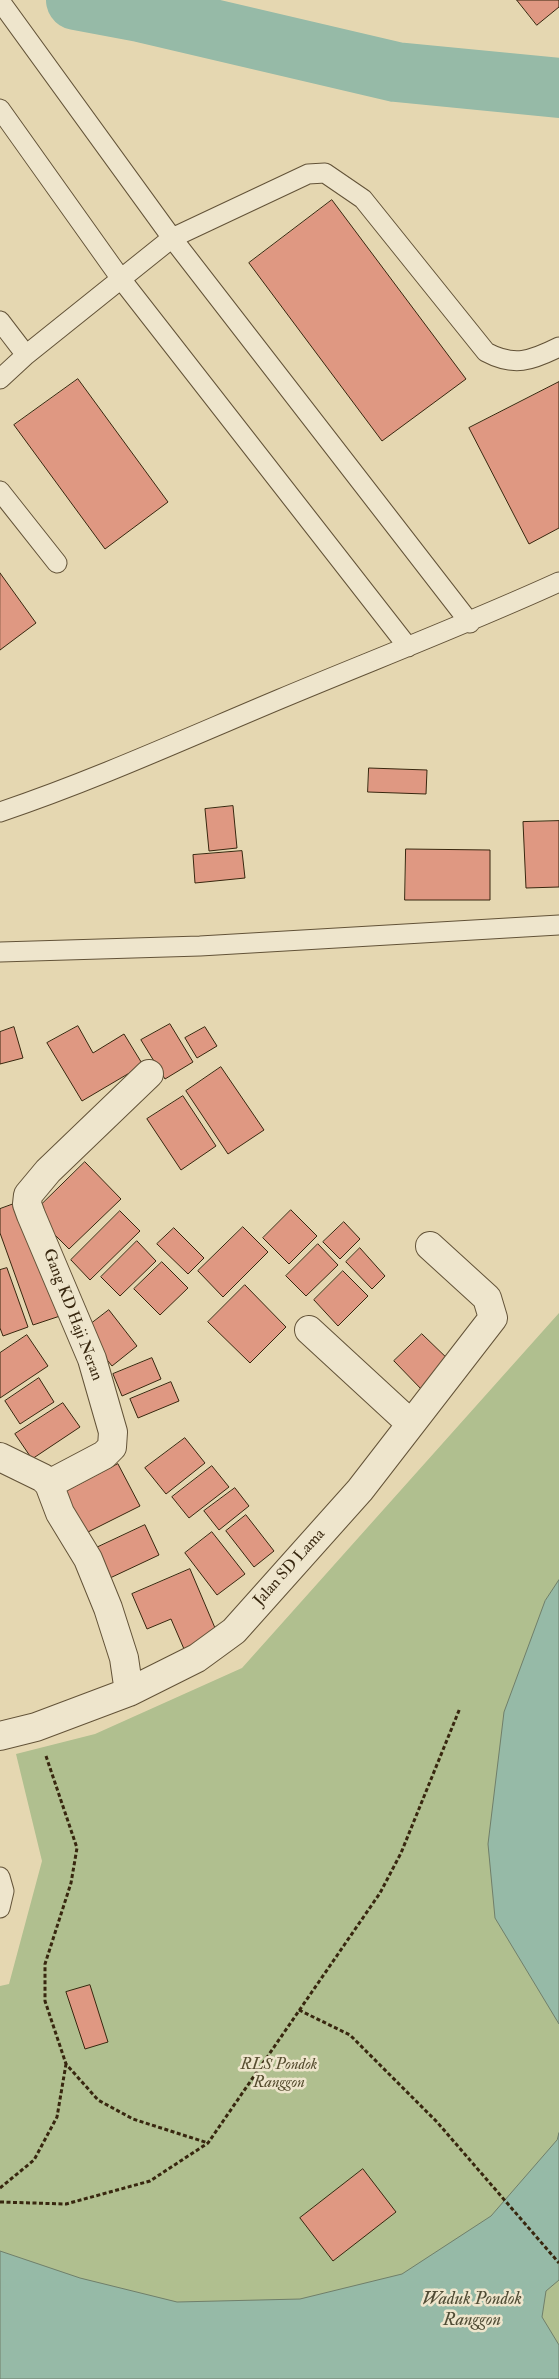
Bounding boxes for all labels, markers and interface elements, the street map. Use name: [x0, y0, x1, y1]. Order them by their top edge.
street label: Gang KD Haji Neran: [38, 1246, 106, 1384]
street label: Jalan SD Lama: [250, 1525, 330, 1611]
park label: RLS Pondok Ranggon: [241, 2056, 317, 2094]
water label: Waduk Pondok Ranggon: [422, 2289, 522, 2332]

